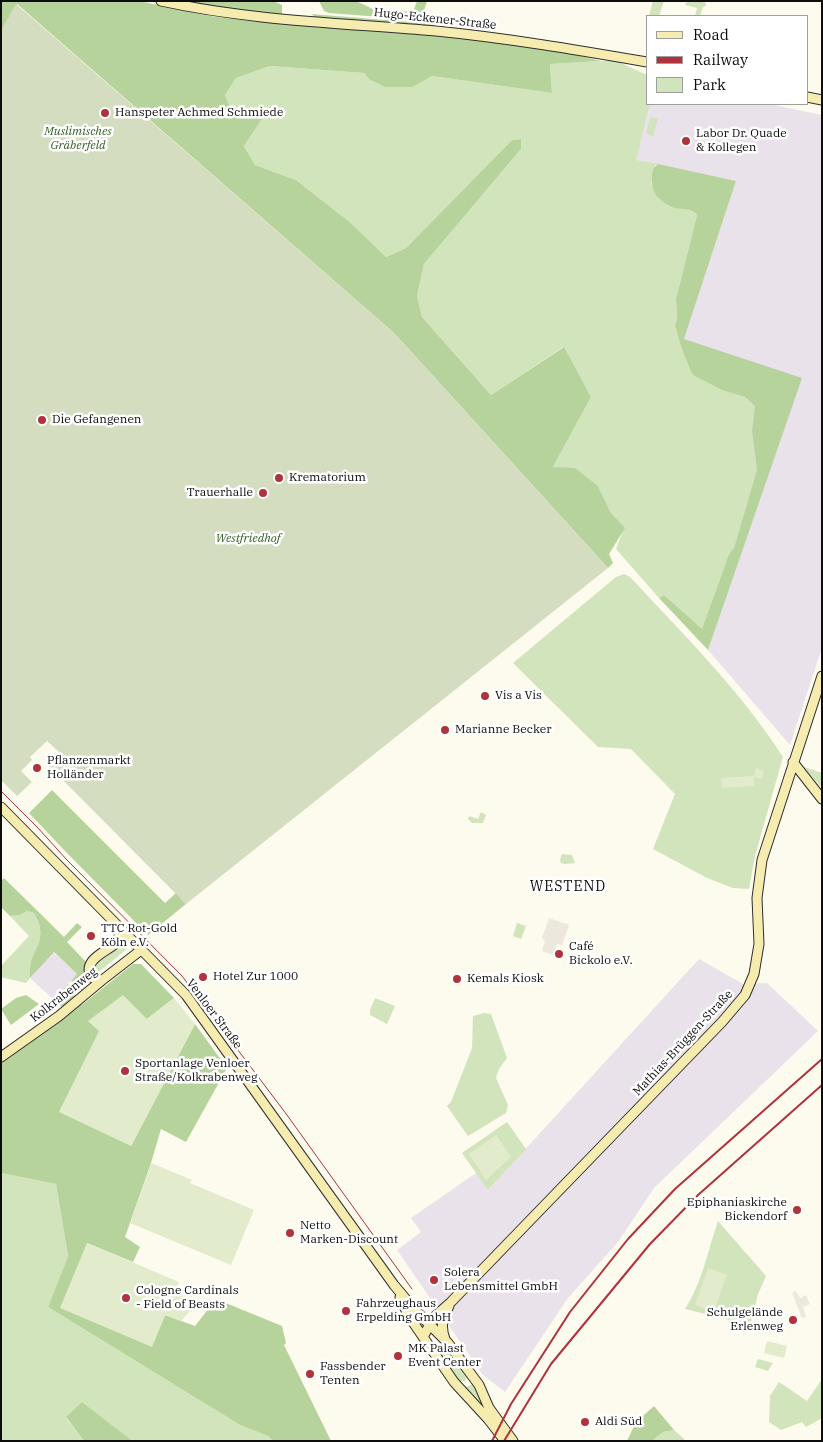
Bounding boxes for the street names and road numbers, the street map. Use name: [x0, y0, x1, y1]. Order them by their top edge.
street label: Hugo-Eckener-Straße: [373, 5, 497, 33]
street label: Kolkrabenweg: [28, 964, 100, 1026]
street label: Venloer Straße: [183, 976, 245, 1052]
street label: Mathias-Brüggen-Straße: [630, 987, 736, 1099]

